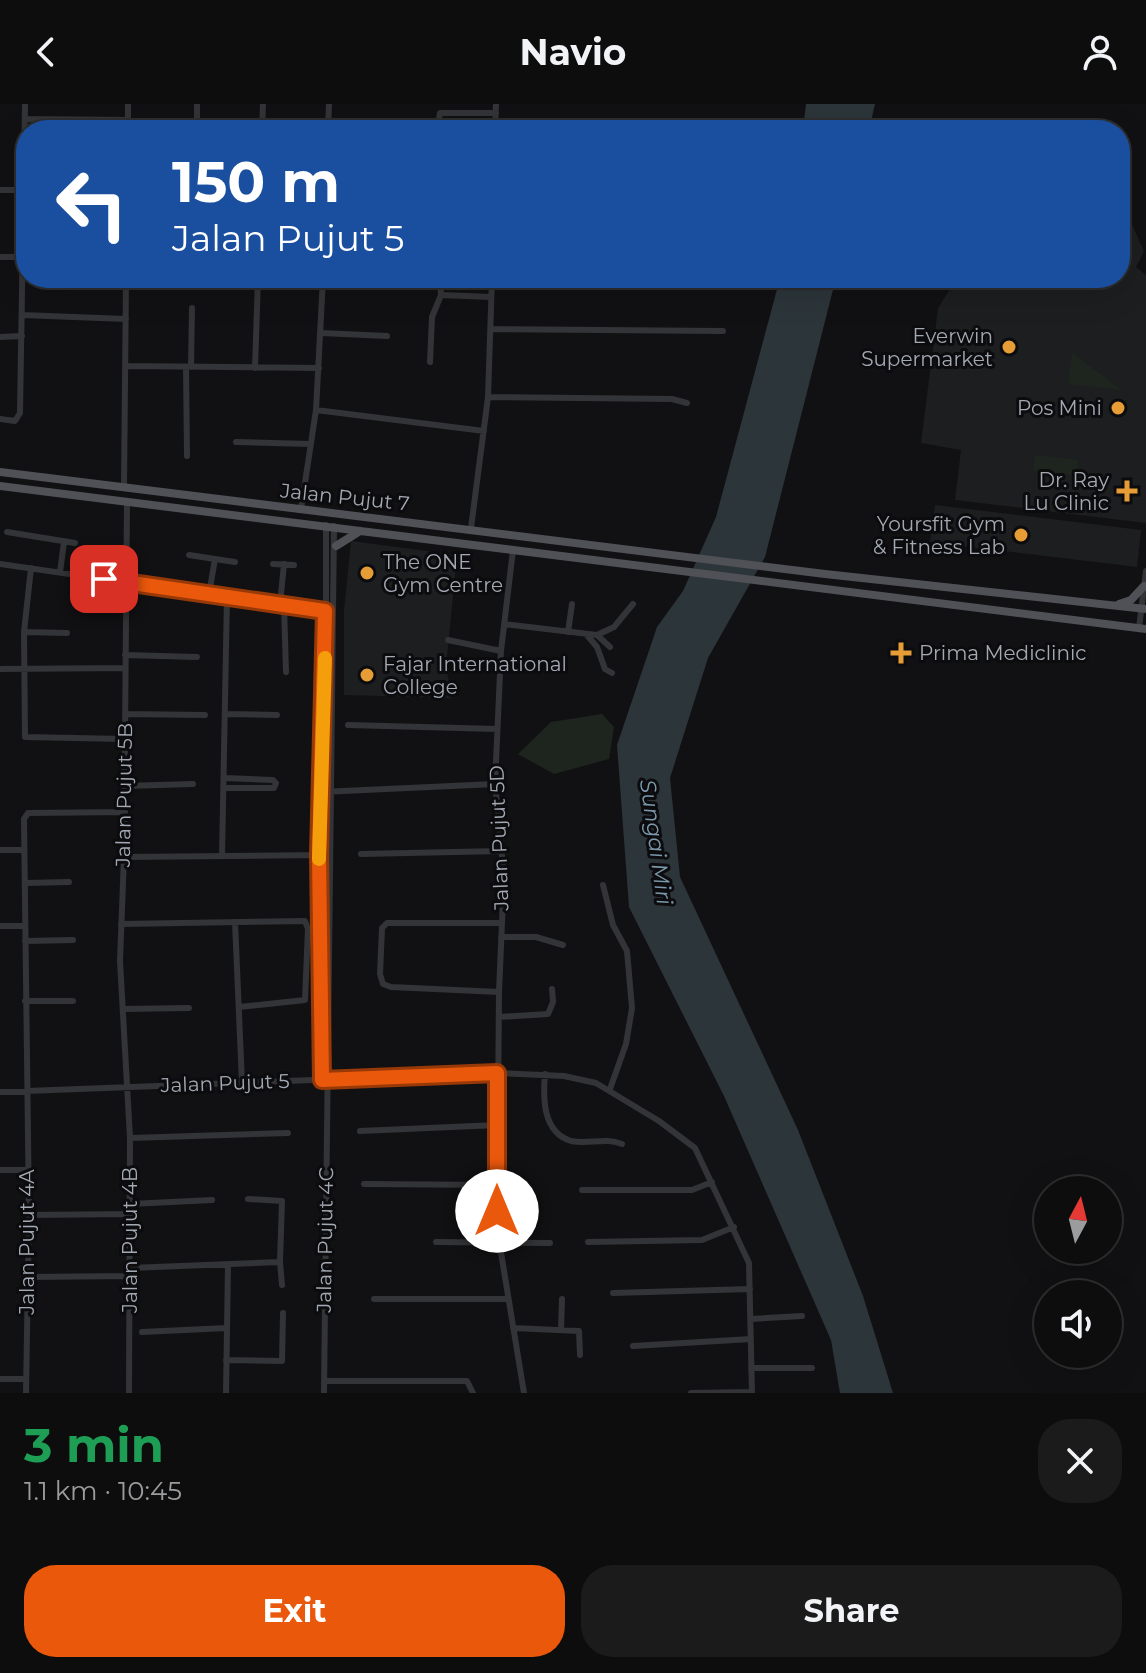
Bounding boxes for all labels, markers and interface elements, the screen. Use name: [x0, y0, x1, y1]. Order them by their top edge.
icon: back: [24, 30, 68, 74]
text: Navio: [520, 30, 626, 74]
icon: person: [1078, 30, 1122, 74]
text: 150 m: [172, 148, 340, 216]
icon: left: [40, 152, 144, 256]
text: Jalan Pujut 5: [172, 216, 405, 260]
place label: Everwin Supermarket: [861, 324, 993, 371]
marker: Everwin Supermarket: [1000, 338, 1018, 356]
place label: Pos Mini: [1017, 396, 1102, 420]
marker: Pos Mini: [1109, 399, 1127, 417]
place label: Dr. Ray Lu Clinic: [1024, 468, 1109, 515]
street label: Jalan Pujut 7: [278, 478, 411, 516]
marker: Dr. Ray Lu Clinic: [1116, 480, 1138, 502]
place label: Yoursfit Gym & Fitness Lab: [873, 512, 1005, 559]
marker: Yoursfit Gym & Fitness Lab: [1012, 526, 1030, 544]
pin: [70, 545, 138, 613]
place label: The ONE Gym Centre: [383, 550, 503, 597]
icon: arrive: [82, 557, 126, 601]
marker: The ONE Gym Centre: [358, 564, 376, 582]
place label: Prima Mediclinic: [919, 641, 1087, 665]
marker: Prima Mediclinic: [890, 642, 912, 664]
place label: Fajar International College: [383, 652, 567, 699]
marker: Fajar International College: [358, 666, 376, 684]
street label: Jalan Pujut 5B: [111, 723, 137, 868]
street label: Jalan Pujut 5D: [484, 765, 514, 912]
water label: Sungai Miri: [634, 778, 678, 907]
street label: Jalan Pujut 5: [159, 1069, 290, 1097]
street label: Jalan Pujut 4B: [118, 1167, 142, 1314]
street label: Jalan Pujut 4C: [312, 1167, 338, 1314]
street label: Jalan Pujut 4A: [15, 1169, 39, 1316]
position arrow: [455, 1169, 539, 1253]
north arrow: [1034, 1176, 1122, 1264]
map controls: [1034, 1176, 1122, 1368]
button: sound: [1034, 1280, 1122, 1368]
text: 3 min: [24, 1416, 164, 1474]
button: close: [1038, 1419, 1122, 1503]
text: 1.1 km · 10:45: [24, 1475, 182, 1507]
button: Exit: [24, 1565, 565, 1657]
button: Share: [581, 1565, 1122, 1657]

